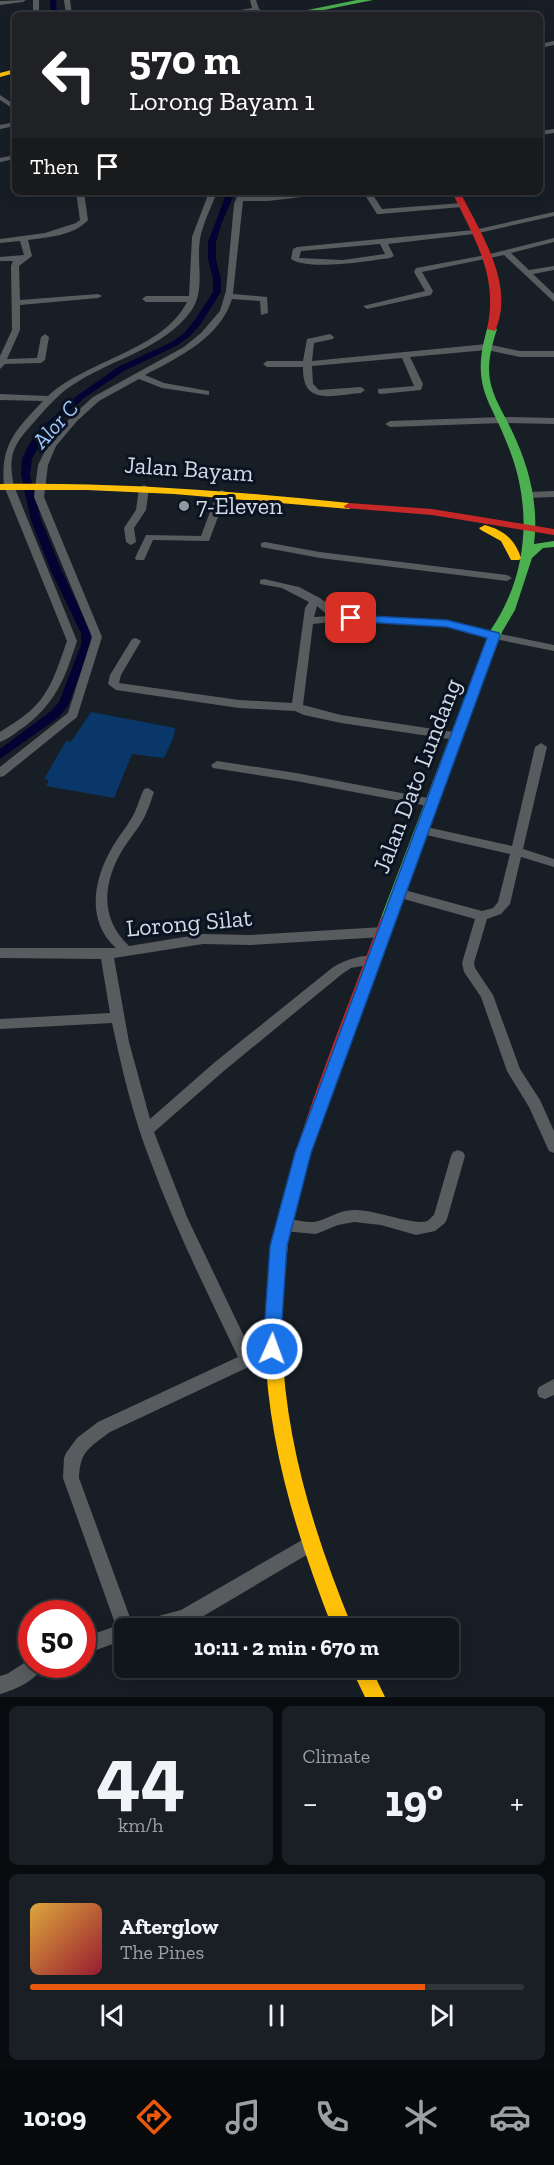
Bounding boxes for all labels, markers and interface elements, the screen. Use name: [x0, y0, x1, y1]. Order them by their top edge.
text: 570 m: [129, 34, 241, 85]
icon: left: [30, 36, 108, 114]
text: Lorong Bayam 1: [129, 85, 315, 117]
icon: arrive: [91, 150, 124, 183]
text: Then: [30, 153, 79, 180]
water label: Alor C: [26, 394, 84, 455]
street label: Jalan Bayam: [124, 450, 255, 487]
place label: 7-Eleven: [196, 491, 283, 520]
marker: 7-Eleven: [177, 499, 191, 513]
pin: [325, 592, 376, 643]
icon: arrive: [334, 601, 367, 634]
street label: Jalan Dato Lundang: [366, 675, 467, 877]
street label: Lorong Silat: [125, 903, 253, 942]
position arrow: [240, 1317, 304, 1381]
speed limit sign: 50: [18, 1600, 96, 1678]
text: 10:11 · 2 min · 670 m: [194, 1634, 379, 1661]
text: 44: [96, 1727, 185, 1821]
text: Climate: [303, 1744, 370, 1768]
text: 19°: [385, 1774, 443, 1828]
text: −: [303, 1783, 318, 1822]
text: +: [510, 1783, 524, 1822]
text: km/h: [118, 1813, 164, 1837]
text: Afterglow: [120, 1913, 218, 1940]
text: The Pines: [120, 1940, 204, 1964]
icon: previous: [96, 1999, 129, 2032]
icon: pause: [260, 1999, 293, 2032]
icon: next: [425, 1999, 458, 2032]
icon: directions: [133, 2096, 175, 2138]
icon: music: [222, 2096, 264, 2138]
icon: phone: [311, 2096, 353, 2138]
icon: climate: [400, 2096, 442, 2138]
icon: car: [489, 2096, 531, 2138]
text: 10:09: [23, 2101, 87, 2133]

